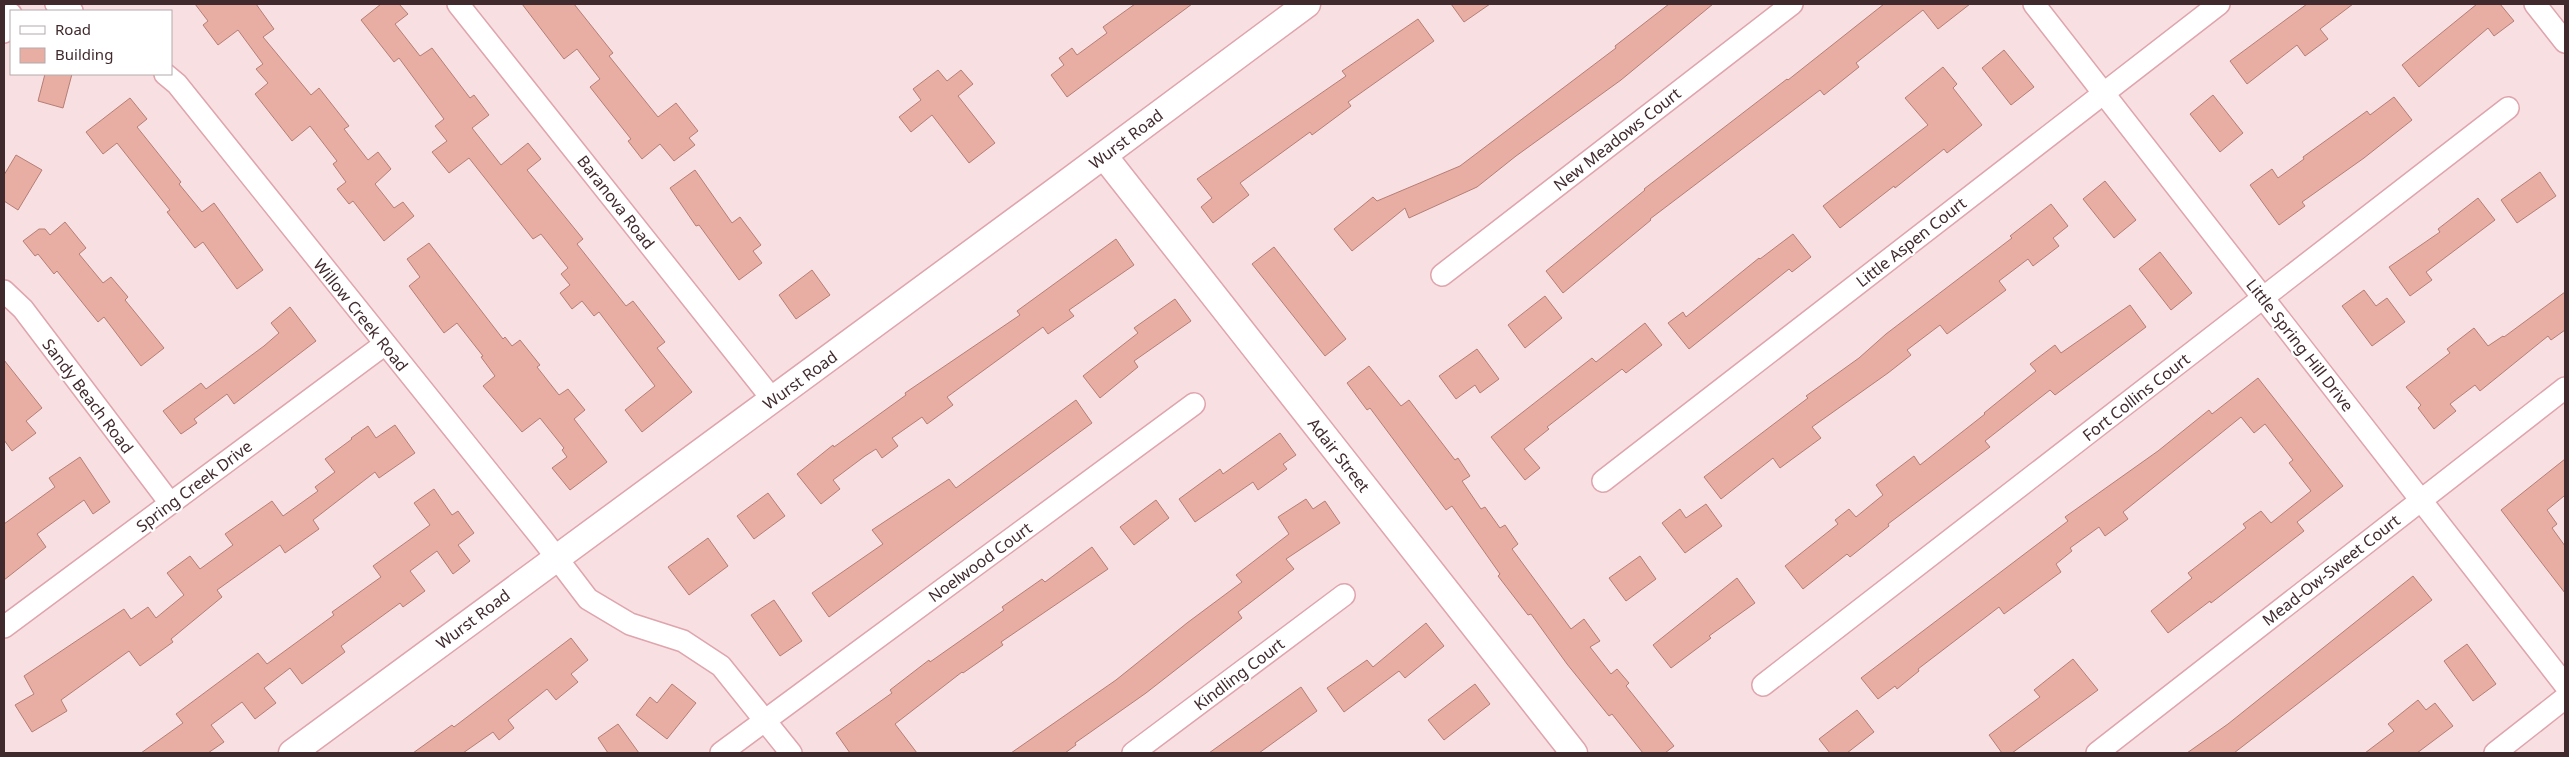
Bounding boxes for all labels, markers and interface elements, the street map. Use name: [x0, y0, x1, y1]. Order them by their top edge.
legend: [10, 10, 172, 75]
text: Road: [55, 19, 91, 39]
text: Building: [55, 44, 113, 64]
street label: New Meadows Court: [1549, 82, 1685, 196]
street label: Wurst Road: [1085, 104, 1167, 174]
street label: Baranova Road: [572, 150, 660, 254]
street label: Little Aspen Court: [1851, 192, 1971, 292]
street label: Willow Creek Road: [309, 254, 413, 376]
street label: Little Spring Hill Drive: [2241, 274, 2359, 416]
street label: Sandy Beach Road: [38, 334, 138, 458]
street label: Wurst Road: [758, 345, 842, 415]
street label: Fort Collins Court: [2078, 348, 2194, 446]
street label: Adair Street: [1303, 413, 1375, 497]
street label: Spring Creek Drive: [131, 435, 257, 537]
street label: Mead-Ow-Sweet Court: [2258, 509, 2405, 631]
street label: Noelwood Court: [924, 517, 1036, 607]
street label: Wurst Road: [432, 584, 514, 654]
street label: Kindling Court: [1189, 633, 1289, 715]

